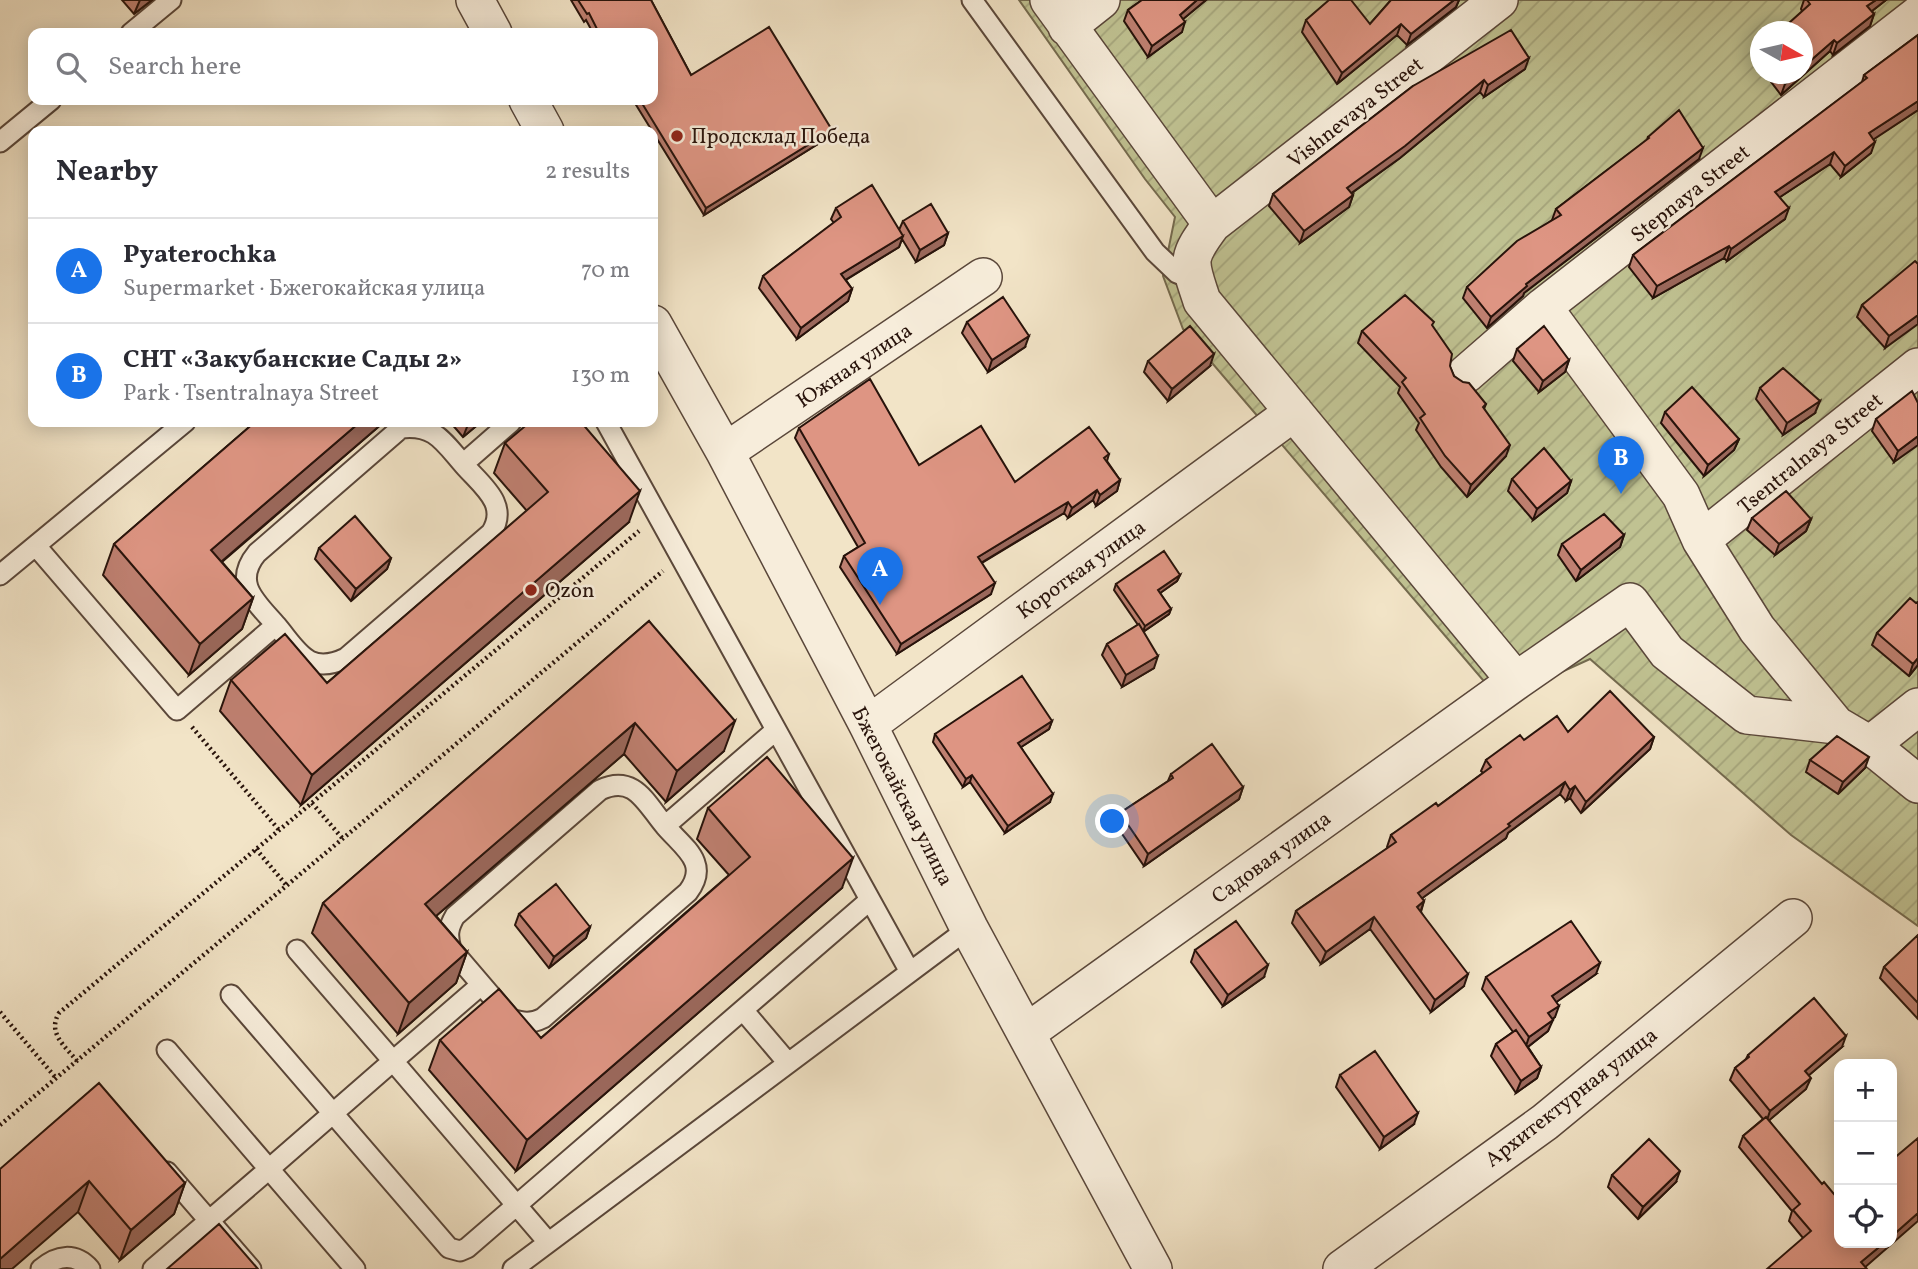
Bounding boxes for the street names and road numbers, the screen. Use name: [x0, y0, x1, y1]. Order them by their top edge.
street label: Vishnevaya Street: [1282, 51, 1430, 176]
street label: Stepnaya Street: [1625, 138, 1757, 250]
street label: Южная улица: [791, 317, 919, 416]
street label: Tsentralnaya Street: [1732, 387, 1890, 522]
street label: Короткая улица: [1012, 514, 1152, 627]
street label: Бжегокайская улица: [844, 702, 959, 891]
street label: Садовая улица: [1206, 805, 1338, 911]
street label: Архитектурная улица: [1480, 1022, 1664, 1175]

